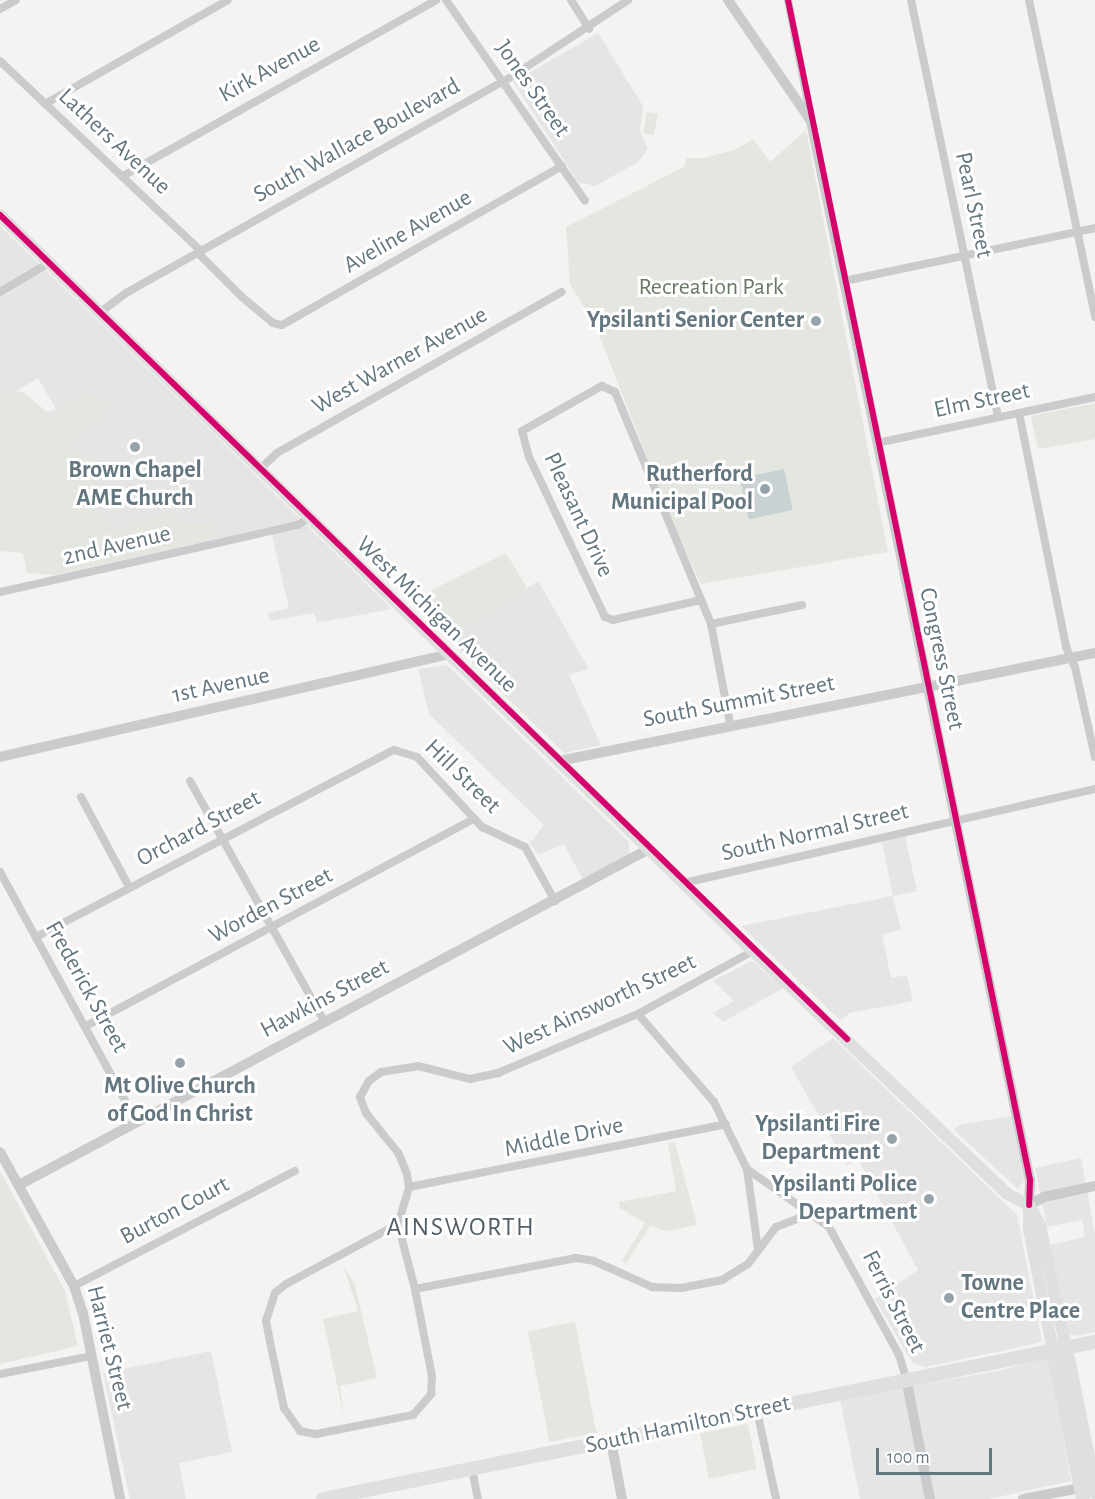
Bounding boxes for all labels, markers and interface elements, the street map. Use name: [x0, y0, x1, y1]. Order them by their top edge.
street label: Kirk Avenue: [214, 30, 326, 110]
street label: Jones Street: [488, 35, 576, 143]
street label: South Wallace Boulevard: [249, 72, 465, 210]
street label: Lathers Avenue: [52, 83, 176, 201]
street label: Pearl Street: [948, 149, 998, 261]
street label: Aveline Avenue: [339, 184, 477, 280]
park label: Recreation Park: [638, 274, 784, 302]
street label: West Warner Avenue: [307, 301, 493, 421]
place label: Ypsilanti Senior Center: [587, 307, 804, 335]
marker: Ypsilanti Senior Center: [809, 314, 823, 328]
street label: Elm Street: [932, 377, 1032, 425]
marker: Brown Chapel AME Church: [128, 440, 142, 454]
street label: Pleasant Drive: [537, 448, 619, 582]
place label: Brown Chapel AME Church: [68, 457, 202, 513]
place label: Rutherford Municipal Pool: [611, 461, 753, 517]
marker: Rutherford Municipal Pool: [758, 482, 772, 496]
street label: 2nd Avenue: [60, 520, 174, 572]
street label: West Michigan Avenue: [349, 531, 523, 699]
street label: Congress Street: [912, 585, 970, 733]
street label: 1st Avenue: [170, 662, 272, 710]
street label: South Summit Street: [641, 669, 837, 735]
street label: Hill Street: [418, 734, 506, 820]
street label: Orchard Street: [132, 784, 266, 874]
street label: South Normal Street: [719, 798, 911, 868]
street label: Worden Street: [204, 861, 338, 951]
street label: Frederick Street: [38, 916, 134, 1058]
street label: West Ainsworth Street: [499, 948, 701, 1062]
street label: Hawkins Street: [256, 953, 394, 1045]
marker: Mt Olive Church of God In Christ: [173, 1056, 187, 1070]
place label: Mt Olive Church of God In Christ: [104, 1073, 256, 1129]
street label: Middle Drive: [502, 1111, 626, 1165]
place label: Ypsilanti Fire Department: [755, 1111, 880, 1167]
marker: Ypsilanti Fire Department: [885, 1132, 899, 1146]
street label: Burton Court: [116, 1170, 234, 1252]
place label: Ypsilanti Police Department: [771, 1171, 917, 1227]
marker: Ypsilanti Police Department: [922, 1192, 936, 1206]
district label: AINSWORTH: [387, 1212, 535, 1244]
street label: Ferris Street: [855, 1246, 931, 1358]
place label: Towne Centre Place: [961, 1270, 1080, 1326]
street label: Harriet Street: [80, 1283, 138, 1413]
marker: Towne Centre Place: [942, 1291, 956, 1305]
street label: South Hamilton Street: [583, 1389, 793, 1461]
scale bar: [879, 1436, 994, 1474]
text: 100 m: [887, 1449, 930, 1467]

